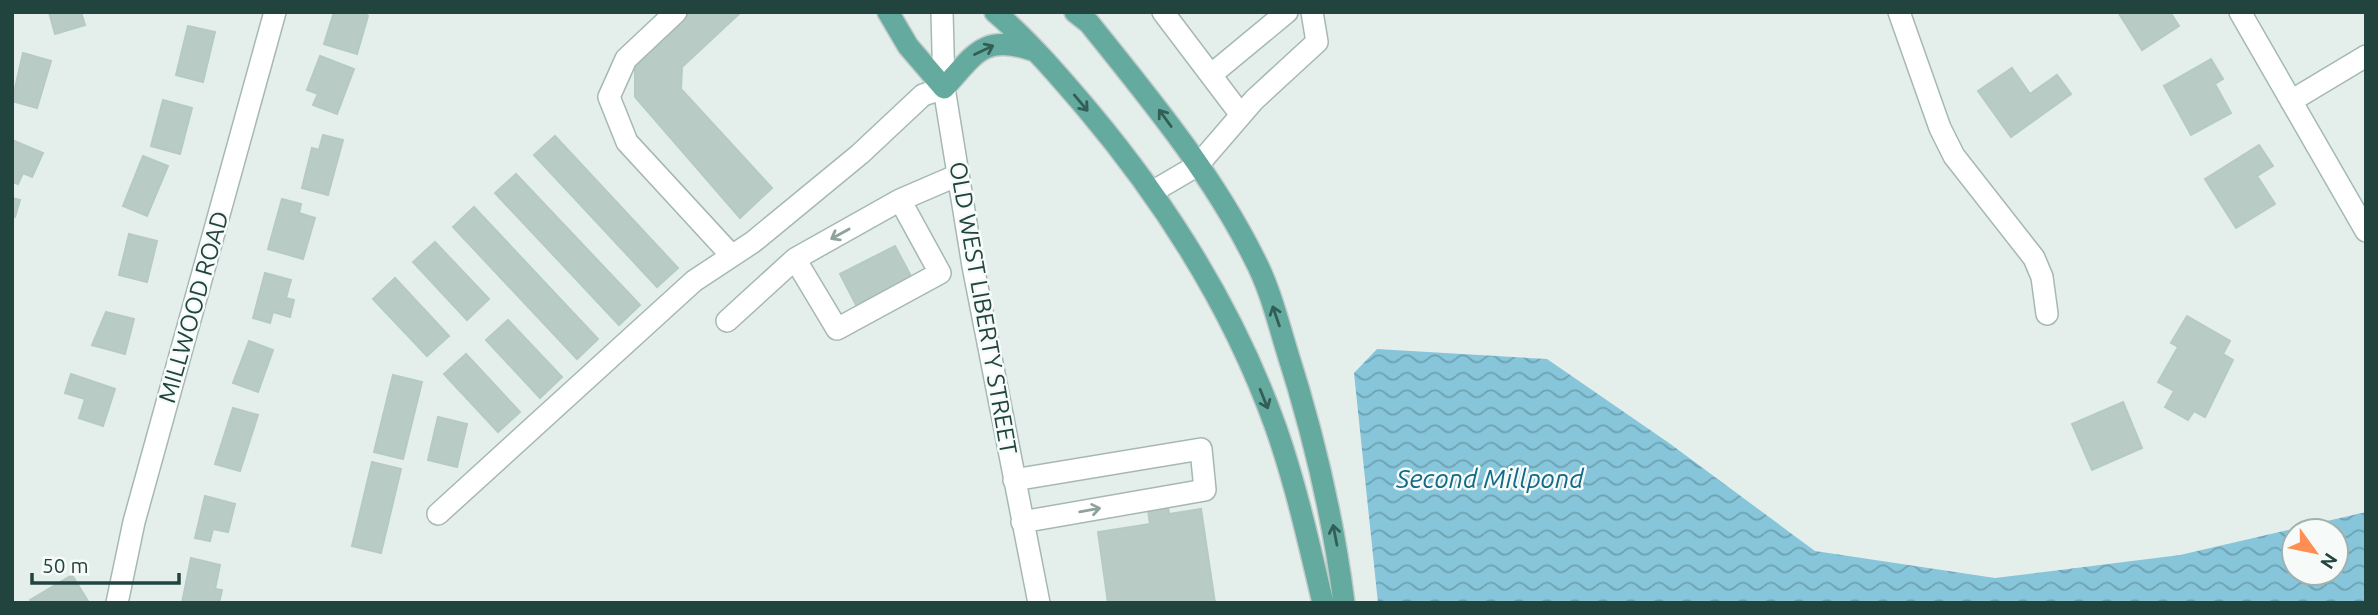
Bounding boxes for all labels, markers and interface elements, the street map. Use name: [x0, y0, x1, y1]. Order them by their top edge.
one-way arrow: [973, 43, 994, 56]
one-way arrow: [1073, 94, 1089, 112]
one-way arrow: [1158, 109, 1173, 128]
street label: OLD WEST LIBERTY STREET: [944, 159, 1023, 456]
street label: MILLWOOD ROAD: [153, 208, 234, 406]
one-way arrow: [830, 228, 851, 241]
one-way arrow: [1269, 305, 1281, 327]
one-way arrow: [1259, 388, 1272, 410]
water label: Second Millpond: [1395, 464, 1585, 493]
one-way arrow: [1078, 503, 1100, 516]
north arrow: [2280, 517, 2350, 587]
one-way arrow: [1327, 524, 1341, 547]
scale bar: [32, 542, 178, 586]
text: N: [2316, 549, 2342, 573]
text: 50 m: [42, 553, 89, 577]

